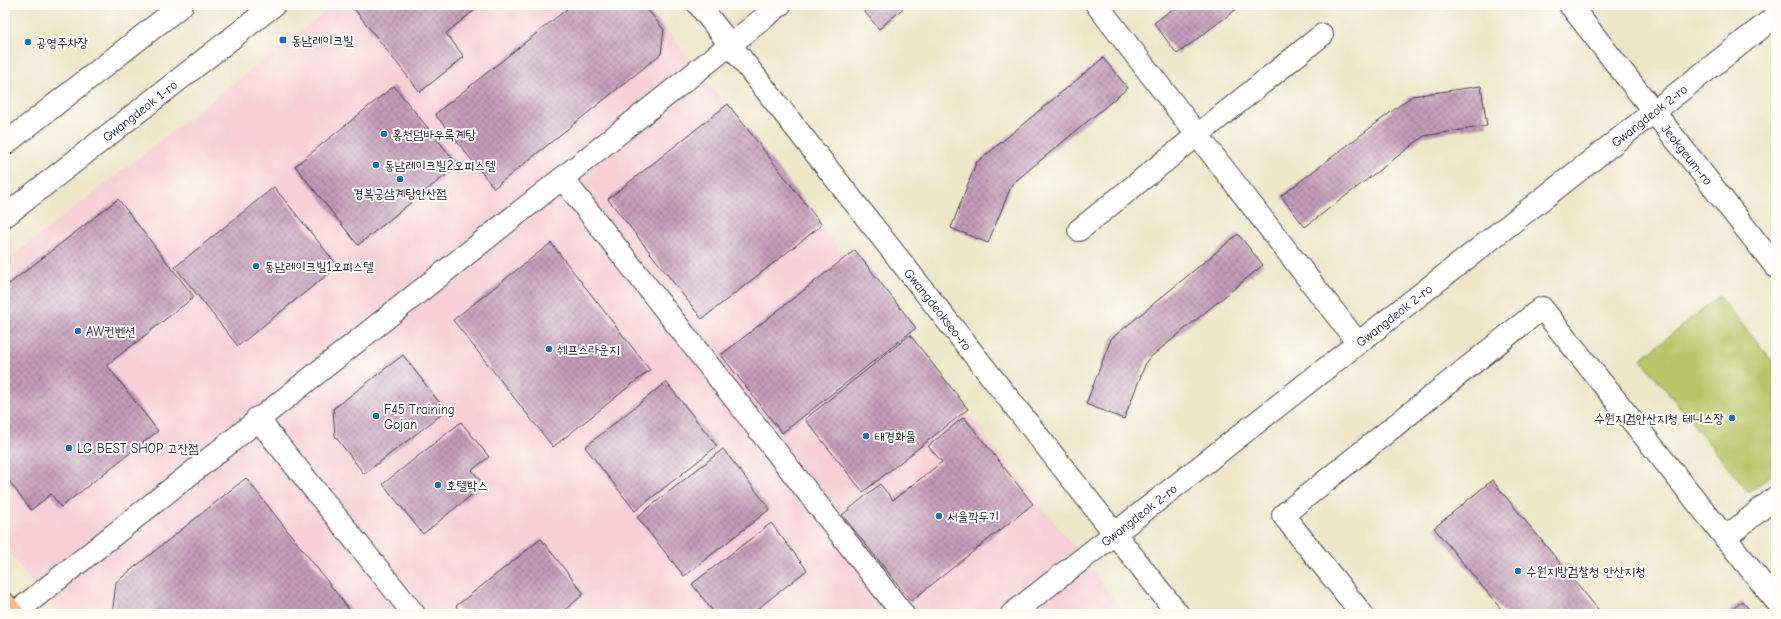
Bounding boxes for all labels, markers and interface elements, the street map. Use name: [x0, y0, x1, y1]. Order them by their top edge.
place label: 동남레이크빌: [291, 33, 354, 48]
place label: 공영주차장: [36, 35, 88, 50]
marker: 동남레이크빌: [278, 35, 288, 45]
marker: 공영주차장: [23, 37, 33, 47]
street label: Gwangdeok 1-ro: [99, 77, 180, 145]
street label: Gwangdeok 2-ro: [1608, 81, 1690, 150]
street label: Jeokgeum-ro: [1658, 121, 1716, 188]
place label: 홍천덤바우록계탕: [392, 127, 476, 142]
marker: 홍천덤바우록계탕: [379, 129, 389, 139]
place label: 동남레이크빌2오피스텔: [384, 158, 496, 173]
marker: 동남레이크빌2오피스텔: [371, 160, 381, 170]
marker: 경복궁삼계탕안산점: [395, 174, 405, 184]
place label: 경복궁삼계탕안산점: [353, 186, 447, 201]
place label: 동남레이크빌1오피스텔: [264, 259, 374, 274]
marker: 동남레이크빌1오피스텔: [251, 261, 261, 271]
street label: Gwangdeokseo-ro: [901, 266, 975, 354]
street label: Gwangdeok 2-ro: [1353, 281, 1435, 350]
place label: AW컨벤션: [86, 324, 136, 339]
marker: AW컨벤션: [73, 326, 83, 336]
place label: 쉐프스라운지: [557, 342, 620, 357]
marker: 쉐프스라운지: [544, 344, 554, 354]
place label: F45 Training Gojan: [384, 402, 455, 432]
marker: F45 Training Gojan: [371, 411, 381, 421]
place label: 수원지검안산지청 테니스장: [1594, 411, 1724, 426]
marker: 수원지검안산지청 테니스장: [1727, 413, 1737, 423]
place label: 태경화물: [874, 429, 916, 444]
marker: 태경화물: [861, 431, 871, 441]
place label: LG BEST SHOP 고잔점: [77, 441, 199, 456]
marker: LG BEST SHOP 고잔점: [64, 443, 74, 453]
place label: 호텔박스: [446, 478, 488, 493]
marker: 호텔박스: [433, 480, 443, 490]
street label: Gwangdeok 2-ro: [1098, 481, 1180, 550]
place label: 서울깍두기: [947, 509, 999, 524]
marker: 서울깍두기: [934, 511, 944, 521]
place label: 수원지방검찰청 안산지청: [1526, 564, 1645, 579]
marker: 수원지방검찰청 안산지청: [1513, 566, 1523, 576]

